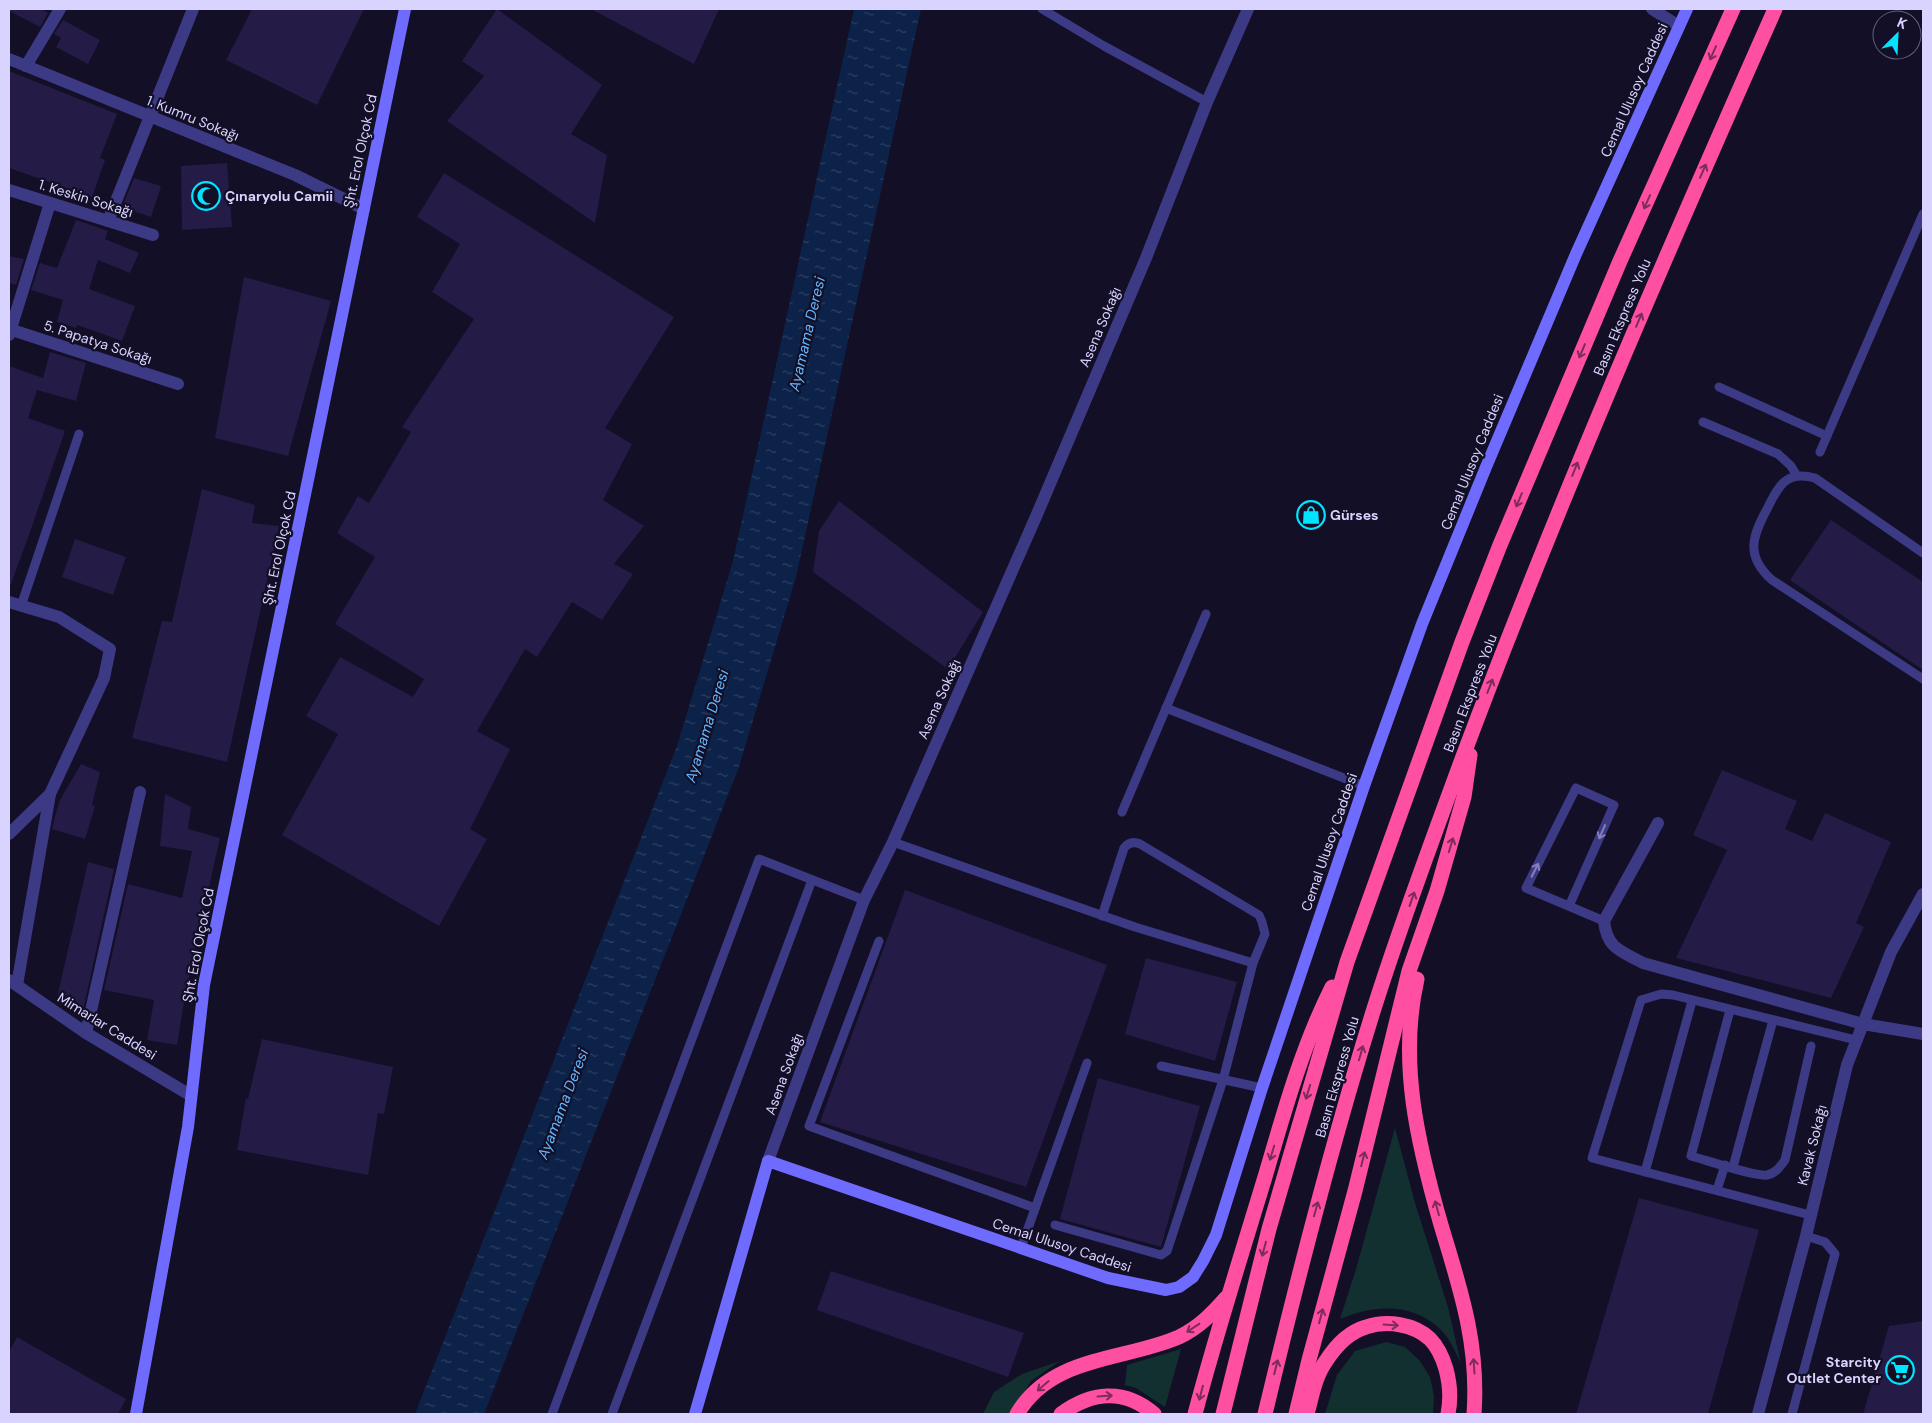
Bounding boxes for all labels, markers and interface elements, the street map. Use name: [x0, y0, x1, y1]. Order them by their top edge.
north arrow: [1872, 10, 1922, 60]
text: K: [1894, 13, 1910, 33]
street label: Cemal Ulusoy Caddesi: [1596, 20, 1672, 160]
one-way arrow: [1707, 45, 1717, 60]
street label: 1. Kumru Sokağı: [144, 91, 242, 145]
street label: Şht. Erol Olçok Cd: [339, 92, 381, 210]
one-way arrow: [1699, 164, 1709, 179]
street label: 1. Keskin Sokağı: [37, 175, 135, 221]
mosque icon: Çınaryolu Camii: [191, 181, 221, 211]
place label: Çınaryolu Camii: [225, 187, 333, 205]
one-way arrow: [1641, 194, 1651, 209]
street label: Basın Ekspress Yolu: [1589, 256, 1655, 378]
water label: Ayamama Deresi: [784, 274, 830, 394]
street label: Asena Sokağı: [1075, 284, 1125, 370]
one-way arrow: [1634, 313, 1644, 328]
street label: 5. Papatya Sokağı: [42, 316, 154, 368]
one-way arrow: [1576, 343, 1586, 358]
street label: Cemal Ulusoy Caddesi: [1436, 391, 1508, 533]
one-way arrow: [1572, 462, 1581, 477]
street label: Şht. Erol Olçok Cd: [258, 489, 300, 607]
one-way arrow: [1514, 492, 1523, 508]
shop icon: Gürses: [1296, 500, 1326, 530]
place label: Gürses: [1330, 506, 1379, 524]
street label: Basın Ekspress Yolu: [1439, 631, 1501, 755]
street label: Asena Sokağı: [913, 656, 965, 742]
water label: Ayamama Deresi: [680, 667, 734, 786]
one-way arrow: [1486, 678, 1495, 694]
street label: Cemal Ulusoy Caddesi: [1297, 770, 1361, 914]
one-way arrow: [1596, 824, 1606, 839]
one-way arrow: [1447, 837, 1457, 853]
one-way arrow: [1530, 862, 1540, 877]
street label: Şht. Erol Olçok Cd: [178, 886, 218, 1004]
one-way arrow: [1407, 891, 1417, 907]
street label: Mimarlar Caddesi: [54, 988, 160, 1064]
street label: Basın Ekspress Yolu: [1311, 1014, 1363, 1140]
street label: Asena Sokağı: [761, 1031, 807, 1117]
water label: Ayamama Deresi: [532, 1046, 593, 1163]
one-way arrow: [1356, 1046, 1366, 1062]
one-way arrow: [1302, 1084, 1312, 1100]
street label: Kavak Sokağı: [1793, 1103, 1831, 1187]
one-way arrow: [1266, 1145, 1276, 1161]
one-way arrow: [1359, 1152, 1368, 1168]
one-way arrow: [1431, 1200, 1441, 1216]
one-way arrow: [1312, 1202, 1321, 1218]
street label: Cemal Ulusoy Caddesi: [990, 1214, 1134, 1276]
one-way arrow: [1259, 1240, 1268, 1256]
one-way arrow: [1317, 1309, 1326, 1325]
one-way arrow: [1383, 1320, 1399, 1329]
one-way arrow: [1186, 1323, 1200, 1333]
place label: Starcity Outlet Center: [1786, 1353, 1882, 1387]
supermarket icon: Starcity Outlet Center: [1885, 1355, 1915, 1385]
one-way arrow: [1470, 1358, 1479, 1374]
one-way arrow: [1272, 1359, 1281, 1375]
one-way arrow: [1037, 1380, 1050, 1391]
one-way arrow: [1196, 1384, 1205, 1400]
one-way arrow: [1097, 1391, 1113, 1400]

